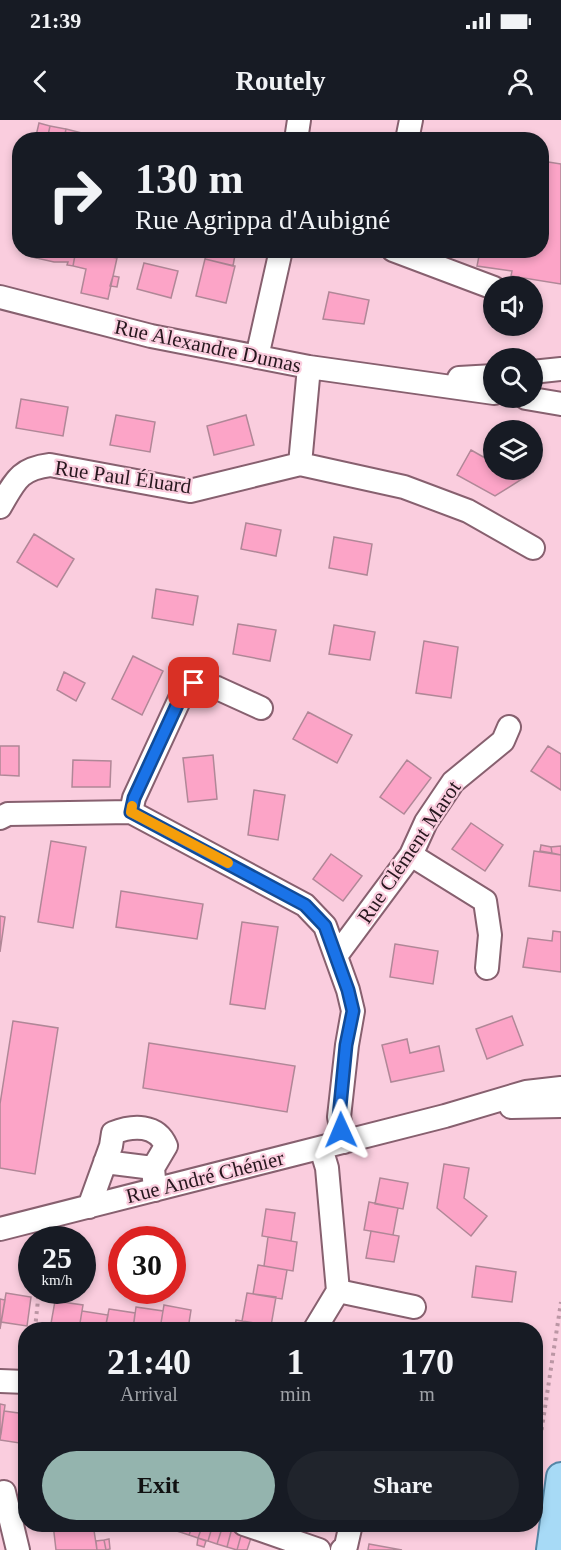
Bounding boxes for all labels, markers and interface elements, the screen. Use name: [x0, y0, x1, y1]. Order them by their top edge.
text: 21:39: [30, 8, 81, 33]
icon: back: [24, 65, 57, 98]
icon: person: [504, 65, 537, 98]
text: Routely: [236, 66, 326, 96]
icon: right: [36, 156, 114, 234]
text: 130 m: [135, 156, 244, 202]
text: Rue Agrippa d'Aubigné: [135, 205, 390, 235]
map controls: [483, 276, 543, 480]
button: sound: [483, 276, 543, 336]
street label: Rue Alexandre Dumas: [113, 314, 303, 378]
button: search: [483, 348, 543, 408]
button: layers: [483, 420, 543, 480]
street label: Rue Paul Éluard: [53, 456, 193, 499]
pin: [168, 657, 219, 708]
icon: arrive: [177, 666, 210, 699]
street label: Rue Clément Marot: [352, 776, 466, 928]
position arrow: [309, 1098, 373, 1162]
street label: Rue André Chénier: [123, 1146, 287, 1208]
speed limit sign: 30: [108, 1226, 186, 1304]
text: 25: [42, 1241, 72, 1274]
text: km/h: [42, 1272, 72, 1288]
text: 21:40: [107, 1342, 191, 1382]
text: 1: [287, 1342, 305, 1382]
text: 170: [400, 1342, 454, 1382]
text: Arrival: [120, 1383, 178, 1405]
text: min: [280, 1383, 311, 1405]
text: m: [419, 1383, 435, 1405]
button: Exit: [42, 1451, 275, 1520]
button: Share: [287, 1451, 519, 1520]

